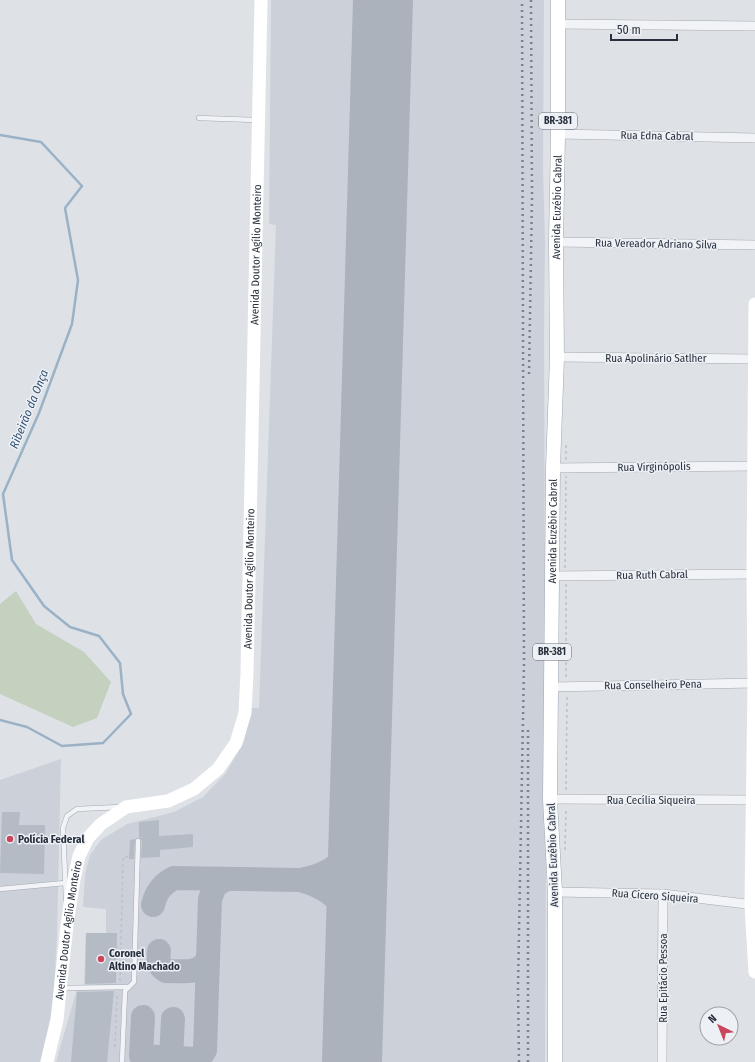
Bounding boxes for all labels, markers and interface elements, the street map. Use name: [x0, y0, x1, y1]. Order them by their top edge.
scale bar: [611, 16, 677, 42]
text: 50 m: [617, 23, 641, 37]
road number: BR-381: [539, 113, 577, 129]
street label: Rua Edna Cabral: [621, 129, 694, 143]
street label: Avenida Euzébio Cabral: [549, 155, 564, 260]
street label: Avenida Doutor Agílio Monteiro: [248, 184, 264, 325]
street label: Rua Vereador Adriano Silva: [595, 236, 717, 252]
street label: Rua Apolinário Satlher: [605, 352, 707, 365]
water label: Ribeirão da Onça: [7, 367, 51, 451]
street label: Rua Virginópolis: [617, 460, 691, 474]
street label: Avenida Euzébio Cabral: [545, 479, 559, 583]
street label: Avenida Doutor Agílio Monteiro: [241, 508, 257, 649]
street label: Rua Ruth Cabral: [616, 568, 688, 582]
road number: BR-381: [533, 644, 571, 660]
street label: Rua Conselheiro Pena: [604, 678, 702, 692]
street label: Rua Cecília Siqueira: [607, 794, 695, 807]
street label: Avenida Euzébio Cabral: [545, 803, 561, 907]
place label: Polícia Federal: [18, 833, 85, 846]
marker: Polícia Federal: [5, 834, 15, 844]
street label: Avenida Doutor Agílio Monteiro: [53, 859, 84, 1000]
street label: Rua Cícero Siqueira: [611, 886, 699, 906]
street label: Rua Epitácio Pessoa: [657, 933, 670, 1023]
place label: Coronel Altino Machado: [108, 947, 180, 973]
marker: Coronel Altino Machado: [96, 954, 106, 964]
north arrow: [699, 1006, 739, 1046]
text: N: [706, 1012, 719, 1026]

